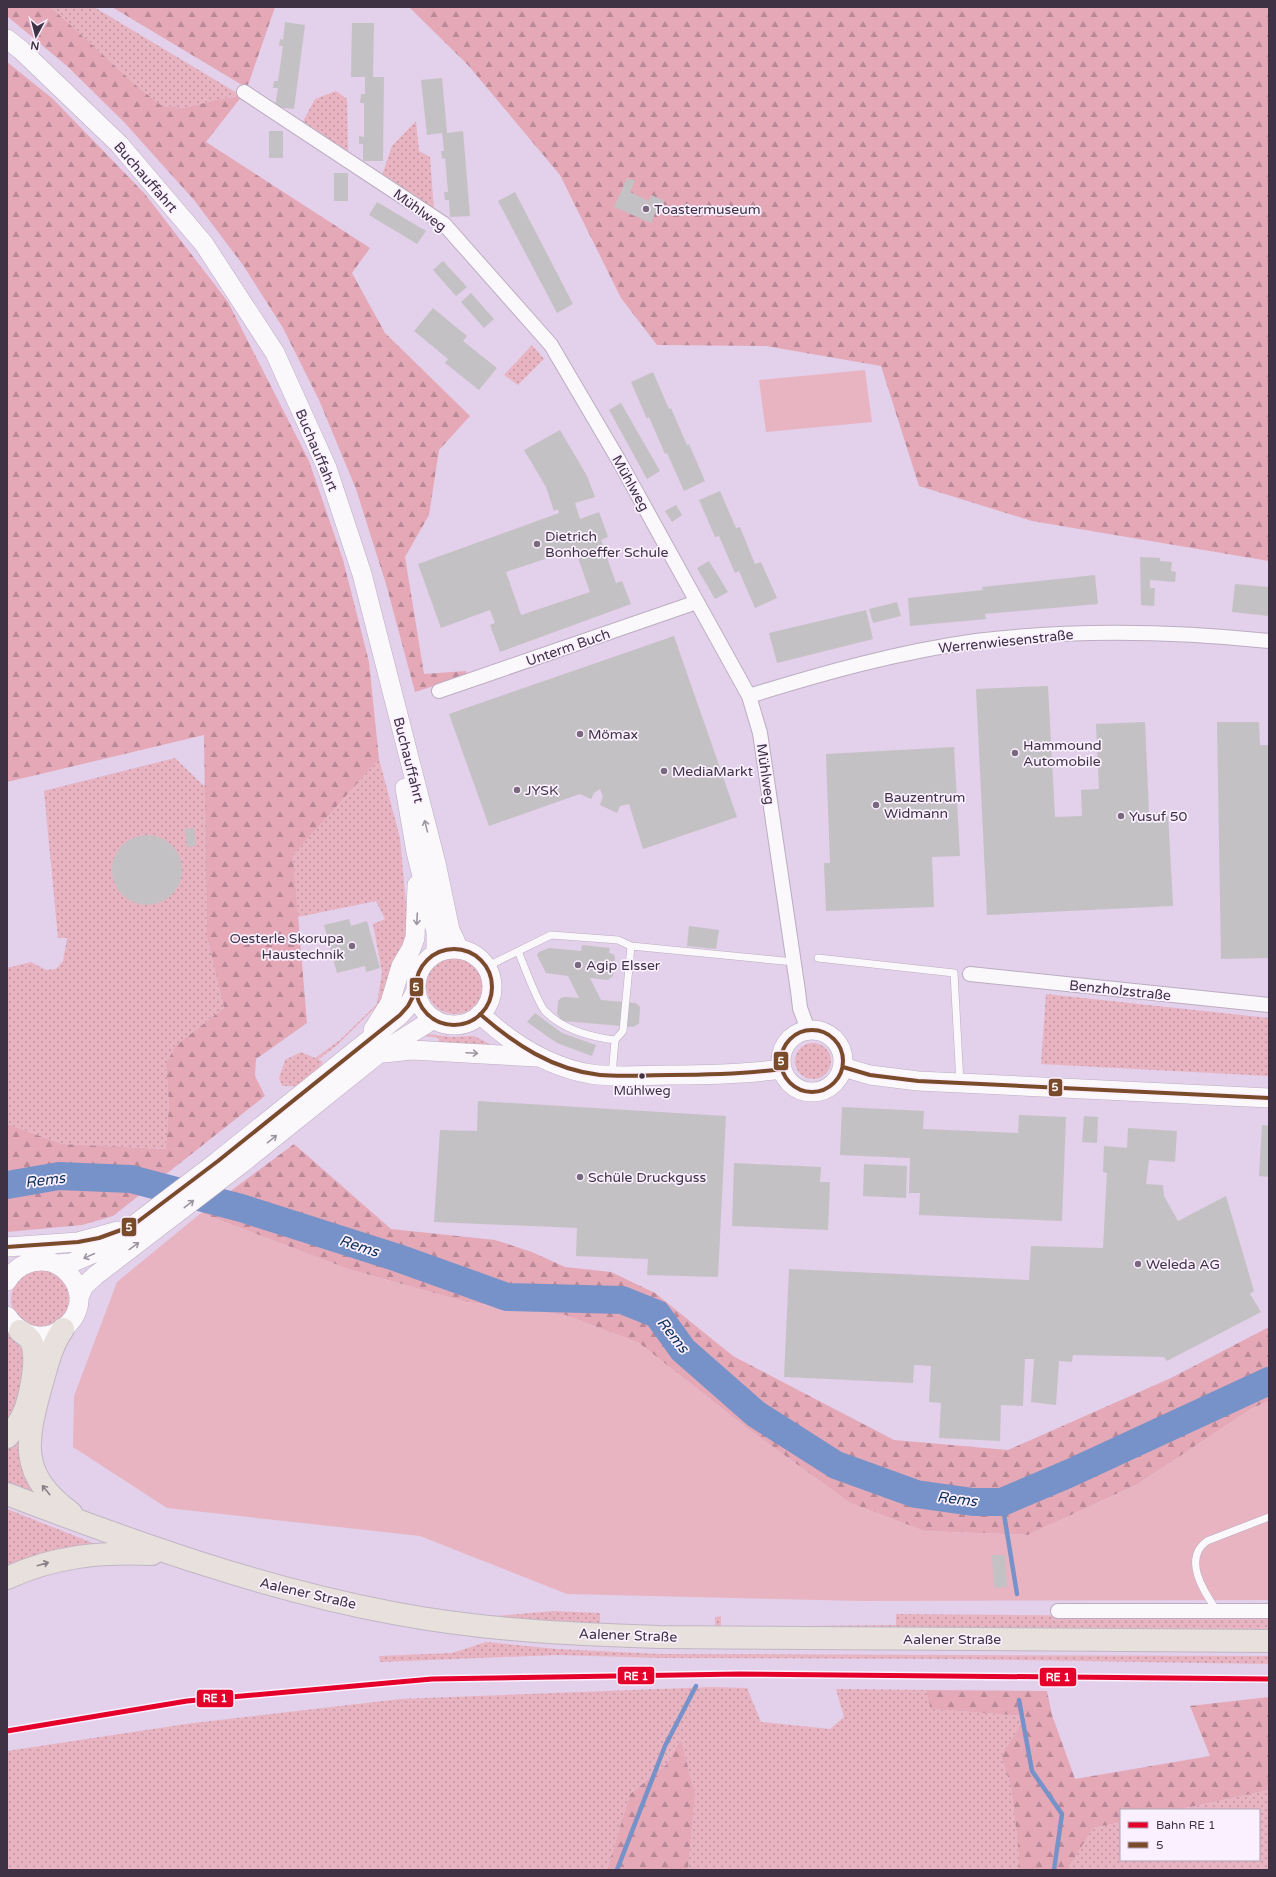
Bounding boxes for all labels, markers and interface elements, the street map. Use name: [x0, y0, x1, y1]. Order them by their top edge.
north arrow: [16, 16, 56, 56]
text: N: [30, 38, 40, 52]
street label: Buchauffahrt: [110, 138, 181, 217]
street label: Mühlweg: [390, 185, 450, 235]
place label: Toastermuseum: [654, 201, 761, 218]
marker: Toastermuseum: [641, 204, 651, 214]
street label: Buchauffahrt: [291, 406, 342, 495]
street label: Mühlweg: [608, 452, 653, 514]
place label: Dietrich Bonhoeffer Schule: [545, 528, 669, 561]
marker: Dietrich Bonhoeffer Schule: [532, 539, 542, 549]
street label: Unterm Buch: [524, 625, 612, 670]
street label: Werrenwiesenstraße: [938, 626, 1074, 657]
street label: Buchauffahrt: [390, 715, 428, 806]
place label: Mömax: [588, 726, 638, 743]
marker: Mömax: [575, 729, 585, 739]
place label: Hammound Automobile: [1023, 737, 1102, 770]
street label: Mühlweg: [753, 742, 778, 806]
marker: Hammound Automobile: [1010, 748, 1020, 758]
place label: MediaMarkt: [672, 763, 754, 780]
marker: MediaMarkt: [659, 766, 669, 776]
place label: JYSK: [525, 782, 558, 799]
marker: JYSK: [512, 785, 522, 795]
place label: Bauzentrum Widmann: [884, 789, 965, 822]
marker: Bauzentrum Widmann: [871, 800, 881, 810]
place label: Yusuf 50: [1129, 808, 1188, 825]
marker: Yusuf 50: [1116, 811, 1126, 821]
one-way arrow: [422, 819, 430, 832]
one-way arrow: [413, 912, 420, 925]
place label: Oesterle Skorupa Haustechnik: [230, 930, 344, 963]
marker: Oesterle Skorupa Haustechnik: [347, 941, 357, 951]
place label: Agip Elsser: [586, 957, 661, 974]
marker: Agip Elsser: [573, 960, 583, 970]
line badge: 5: [409, 977, 424, 997]
street label: Benzholzstraße: [1068, 977, 1172, 1004]
text: 5: [413, 981, 420, 994]
one-way arrow: [465, 1049, 478, 1056]
line badge: 5: [773, 1051, 789, 1071]
text: 5: [778, 1055, 785, 1068]
marker: Mühlweg: [637, 1071, 647, 1081]
line badge: 5: [1048, 1078, 1063, 1097]
text: 5: [1052, 1081, 1059, 1094]
place label: Mühlweg: [613, 1083, 671, 1099]
one-way arrow: [266, 1135, 277, 1144]
water label: Rems: [24, 1168, 68, 1191]
place label: Schüle Druckguss: [588, 1169, 706, 1186]
marker: Schüle Druckguss: [575, 1172, 585, 1182]
one-way arrow: [184, 1200, 195, 1209]
line badge: 5: [121, 1217, 137, 1237]
text: 5: [126, 1221, 133, 1234]
water label: Rems: [337, 1231, 383, 1261]
one-way arrow: [129, 1242, 140, 1250]
one-way arrow: [83, 1253, 95, 1260]
place label: Weleda AG: [1146, 1256, 1220, 1273]
marker: Weleda AG: [1133, 1259, 1143, 1269]
water label: Rems: [653, 1314, 694, 1358]
one-way arrow: [42, 1484, 51, 1495]
water label: Rems: [936, 1488, 980, 1511]
one-way arrow: [37, 1560, 50, 1567]
street label: Aalener Straße: [258, 1574, 358, 1613]
street label: Aalener Straße: [578, 1625, 678, 1646]
street label: Aalener Straße: [903, 1631, 1001, 1648]
line badge: RE 1: [617, 1666, 655, 1685]
line badge: RE 1: [1039, 1667, 1077, 1687]
text: RE 1: [624, 1670, 648, 1683]
text: RE 1: [1046, 1671, 1070, 1684]
line badge: RE 1: [196, 1689, 234, 1708]
text: RE 1: [203, 1692, 227, 1705]
legend: [1120, 1809, 1260, 1861]
text: Bahn RE 1: [1156, 1818, 1216, 1832]
text: 5: [1156, 1838, 1164, 1852]

